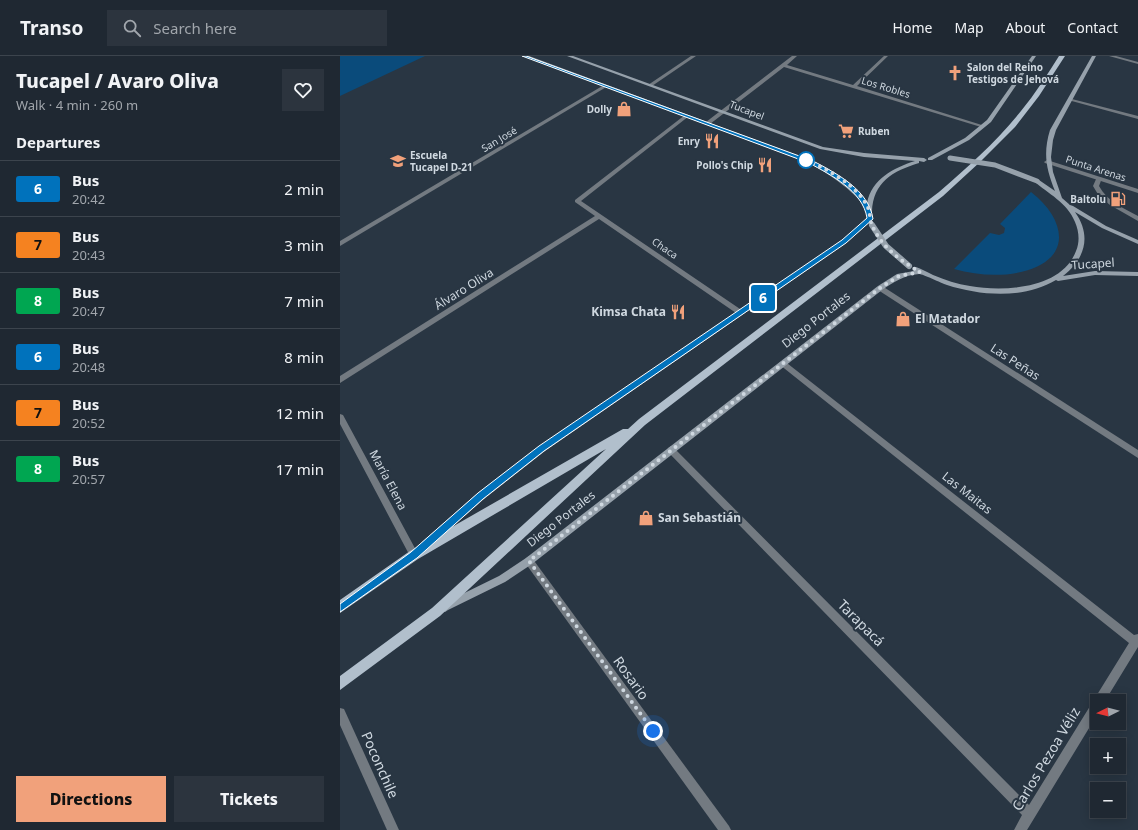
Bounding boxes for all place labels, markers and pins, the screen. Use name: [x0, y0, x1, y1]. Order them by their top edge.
place label: Salon del Reino Testigos de Jehová: [967, 60, 1059, 86]
church icon: Salon del Reino Testigos de Jehová: [946, 64, 964, 82]
shop icon: Dolly: [615, 100, 633, 118]
place label: Dolly: [587, 102, 612, 116]
supermarket icon: Ruben: [837, 122, 855, 140]
place label: Ruben: [858, 124, 890, 138]
restaurant icon: Enry: [703, 132, 721, 150]
place label: Enry: [678, 134, 700, 148]
place label: Escuela Tucapel D-21: [410, 148, 473, 174]
unlabelled marker: [797, 151, 815, 169]
school or university icon: Escuela Tucapel D-21: [389, 152, 407, 170]
restaurant icon: Pollo's Chip: [756, 156, 774, 174]
place label: Pollo's Chip: [696, 158, 753, 172]
fuel station icon: Baltolu: [1109, 190, 1127, 208]
place label: Baltolu: [1070, 192, 1106, 206]
place label: Kimsa Chata: [591, 303, 666, 320]
restaurant icon: Kimsa Chata: [669, 303, 687, 321]
shop icon: El Matador: [894, 310, 912, 328]
place label: El Matador: [915, 310, 980, 327]
shop icon: San Sebastián: [637, 509, 655, 527]
place label: San Sebastián: [658, 509, 741, 526]

